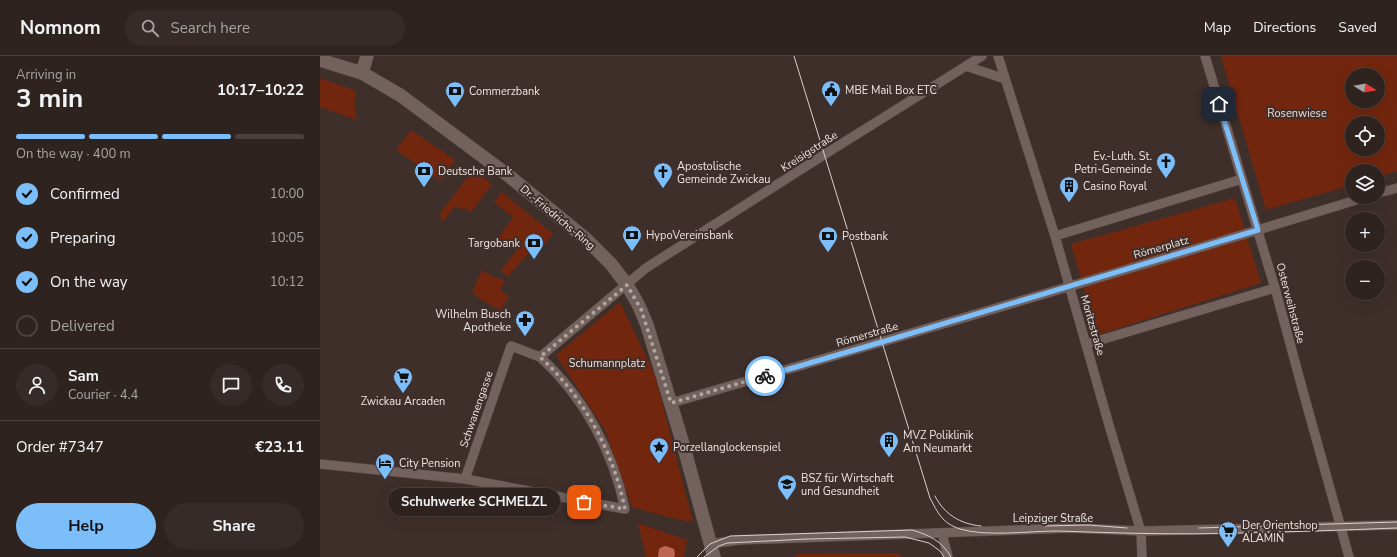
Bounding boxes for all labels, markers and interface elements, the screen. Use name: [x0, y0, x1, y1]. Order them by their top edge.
search box: [125, 10, 405, 46]
text: Nomnom: [20, 15, 101, 41]
icon: search: [139, 17, 161, 39]
text: Search here: [171, 18, 250, 38]
text: Map: [1204, 18, 1231, 37]
text: Directions: [1253, 18, 1316, 37]
text: Saved: [1338, 18, 1377, 37]
text: Arriving in: [16, 66, 76, 84]
north arrow: [1345, 68, 1385, 108]
map controls: [1345, 68, 1385, 300]
public building icon: MBE Mail Box ETC: [820, 79, 842, 107]
text: 10:17–10:22: [217, 80, 304, 100]
bank icon: Commerzbank: [444, 80, 466, 108]
text: 3 min: [16, 81, 83, 116]
place label: MBE Mail Box ETC: [845, 83, 937, 98]
place label: Commerzbank: [469, 84, 540, 99]
pin: [1202, 87, 1236, 121]
icon: home: [1208, 93, 1230, 115]
park label: Rosenwiese: [1267, 106, 1327, 121]
button: locate: [1345, 116, 1385, 156]
street label: Kreisigstraße: [778, 127, 841, 175]
text: On the way · 400 m: [16, 145, 131, 163]
place label: Ev.-Luth. St. Petri-Gemeinde: [1074, 149, 1152, 177]
church icon: Ev.-Luth. St. Petri-Gemeinde: [1155, 151, 1177, 179]
place label: Apostolische Gemeinde Zwickau: [677, 159, 771, 187]
bank icon: Deutsche Bank: [413, 160, 435, 188]
church icon: Apostolische Gemeinde Zwickau: [652, 161, 674, 189]
place label: Deutsche Bank: [438, 164, 513, 179]
button: layers: [1345, 164, 1385, 204]
building icon: Casino Royal: [1058, 175, 1080, 203]
place label: Casino Royal: [1083, 179, 1148, 194]
street label: Dr.-Friedrichs-Ring: [517, 182, 598, 253]
icon: check: [16, 183, 38, 205]
text: Confirmed: [50, 184, 120, 204]
text: 10:00: [270, 185, 304, 203]
button: +: [1345, 212, 1385, 252]
bank icon: HypoVereinsbank: [621, 224, 643, 252]
bank icon: Postbank: [817, 225, 839, 253]
icon: check: [16, 227, 38, 249]
text: Preparing: [50, 228, 115, 248]
place label: HypoVereinsbank: [646, 228, 734, 243]
text: 10:05: [270, 229, 304, 247]
place label: Postbank: [842, 229, 888, 244]
bank icon: Targobank: [523, 232, 545, 260]
street label: Römerplatz: [1132, 232, 1191, 263]
place label: Targobank: [468, 236, 520, 251]
button: −: [1345, 260, 1385, 300]
street label: Osterweihstraße: [1273, 261, 1309, 345]
icon: check: [16, 271, 38, 293]
text: On the way: [50, 272, 128, 292]
text: 10:12: [270, 273, 304, 291]
street label: Moritzstraße: [1077, 293, 1108, 357]
place label: Wilhelm Busch Apotheke: [435, 307, 511, 335]
pharmacy icon: Wilhelm Busch Apotheke: [514, 309, 536, 337]
text: Delivered: [50, 316, 115, 336]
street label: Römerstraße: [834, 318, 900, 350]
park label: Schumannplatz: [569, 356, 645, 371]
courier: [745, 356, 785, 396]
button: person: [16, 364, 58, 406]
button: chat: [210, 364, 252, 406]
button: phone: [262, 364, 304, 406]
icon: bike: [754, 365, 776, 387]
text: Sam: [68, 366, 99, 386]
supermarket icon: Zwickau Arcaden: [392, 366, 414, 394]
street label: Schwanengasse: [456, 369, 497, 449]
text: Courier · 4.4: [68, 386, 138, 404]
place label: Zwickau Arcaden: [361, 394, 445, 409]
place label: MVZ Poliklinik Am Neumarkt: [903, 428, 974, 456]
building icon: MVZ Poliklinik Am Neumarkt: [878, 430, 900, 458]
place icon: Porzellanglockenspiel: [648, 436, 670, 464]
text: Order #7347: [16, 437, 104, 457]
text: €23.11: [255, 437, 304, 457]
place label: Porzellanglockenspiel: [673, 440, 782, 455]
hotel icon: City Pension: [374, 452, 396, 480]
place label: City Pension: [399, 456, 460, 471]
place label: BSZ für Wirtschaft und Gesundheit: [801, 471, 894, 499]
school or university icon: BSZ für Wirtschaft und Gesundheit: [776, 473, 798, 501]
pin: [567, 485, 601, 519]
callout: Schuhwerke SCHMELZL: [388, 488, 560, 516]
icon: bag: [573, 491, 595, 513]
text: Schuhwerke SCHMELZL: [401, 493, 547, 511]
button: Help: [16, 503, 156, 549]
button: Share: [164, 503, 304, 549]
street label: Leipziger Straße: [1013, 511, 1093, 526]
place label: Der Orientshop ALAMIN: [1242, 518, 1318, 546]
supermarket icon: Der Orientshop ALAMIN: [1217, 520, 1239, 548]

